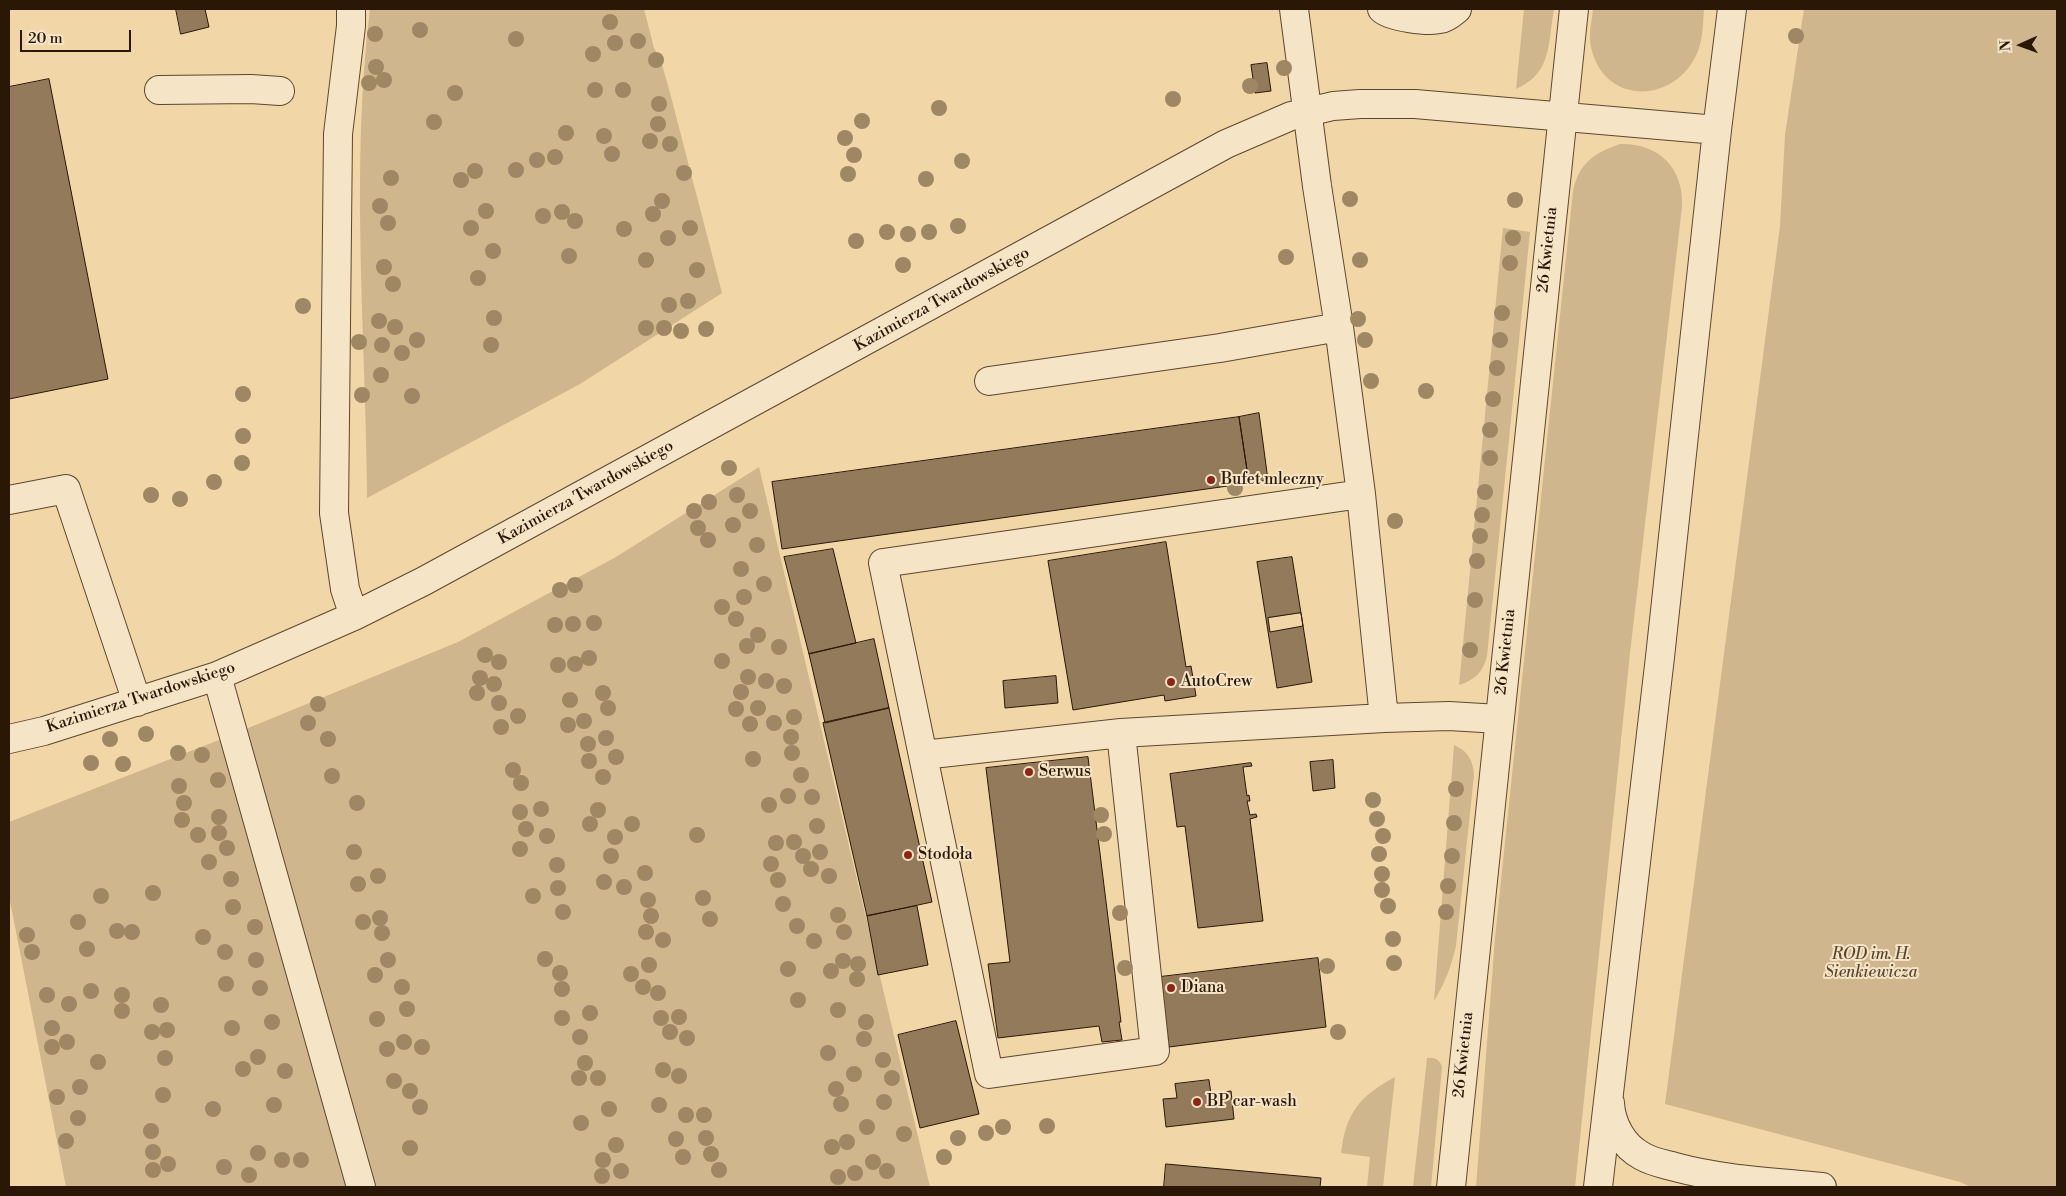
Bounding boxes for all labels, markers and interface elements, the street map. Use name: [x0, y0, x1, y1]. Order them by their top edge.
scale bar: [22, 20, 134, 52]
north arrow: [1996, 20, 2046, 70]
text: 20 m: [28, 29, 63, 48]
text: N: [1997, 40, 2015, 51]
street label: 26 Kwietnia: [1534, 206, 1562, 294]
street label: Kazimierza Twardowskiego: [851, 244, 1033, 356]
street label: Kazimierza Twardowskiego: [495, 437, 677, 549]
place label: Bufet mleczny: [1221, 470, 1324, 490]
marker: Bufet mleczny: [1205, 474, 1217, 486]
street label: 26 Kwietnia: [1492, 608, 1520, 696]
street label: Kazimierza Twardowskiego: [44, 658, 238, 738]
place label: AutoCrew: [1181, 672, 1252, 692]
marker: AutoCrew: [1165, 676, 1177, 688]
place label: Serwus: [1039, 762, 1091, 782]
marker: Serwus: [1023, 766, 1035, 778]
place label: Stodoła: [918, 845, 973, 865]
marker: Stodoła: [902, 849, 914, 861]
park label: ROD im. H. Sienkiewicza: [1825, 945, 1917, 983]
place label: Diana: [1181, 978, 1224, 998]
marker: Diana: [1165, 982, 1177, 994]
street label: 26 Kwietnia: [1450, 1011, 1478, 1099]
place label: BP car-wash: [1207, 1092, 1297, 1112]
marker: BP car-wash: [1191, 1096, 1203, 1108]

